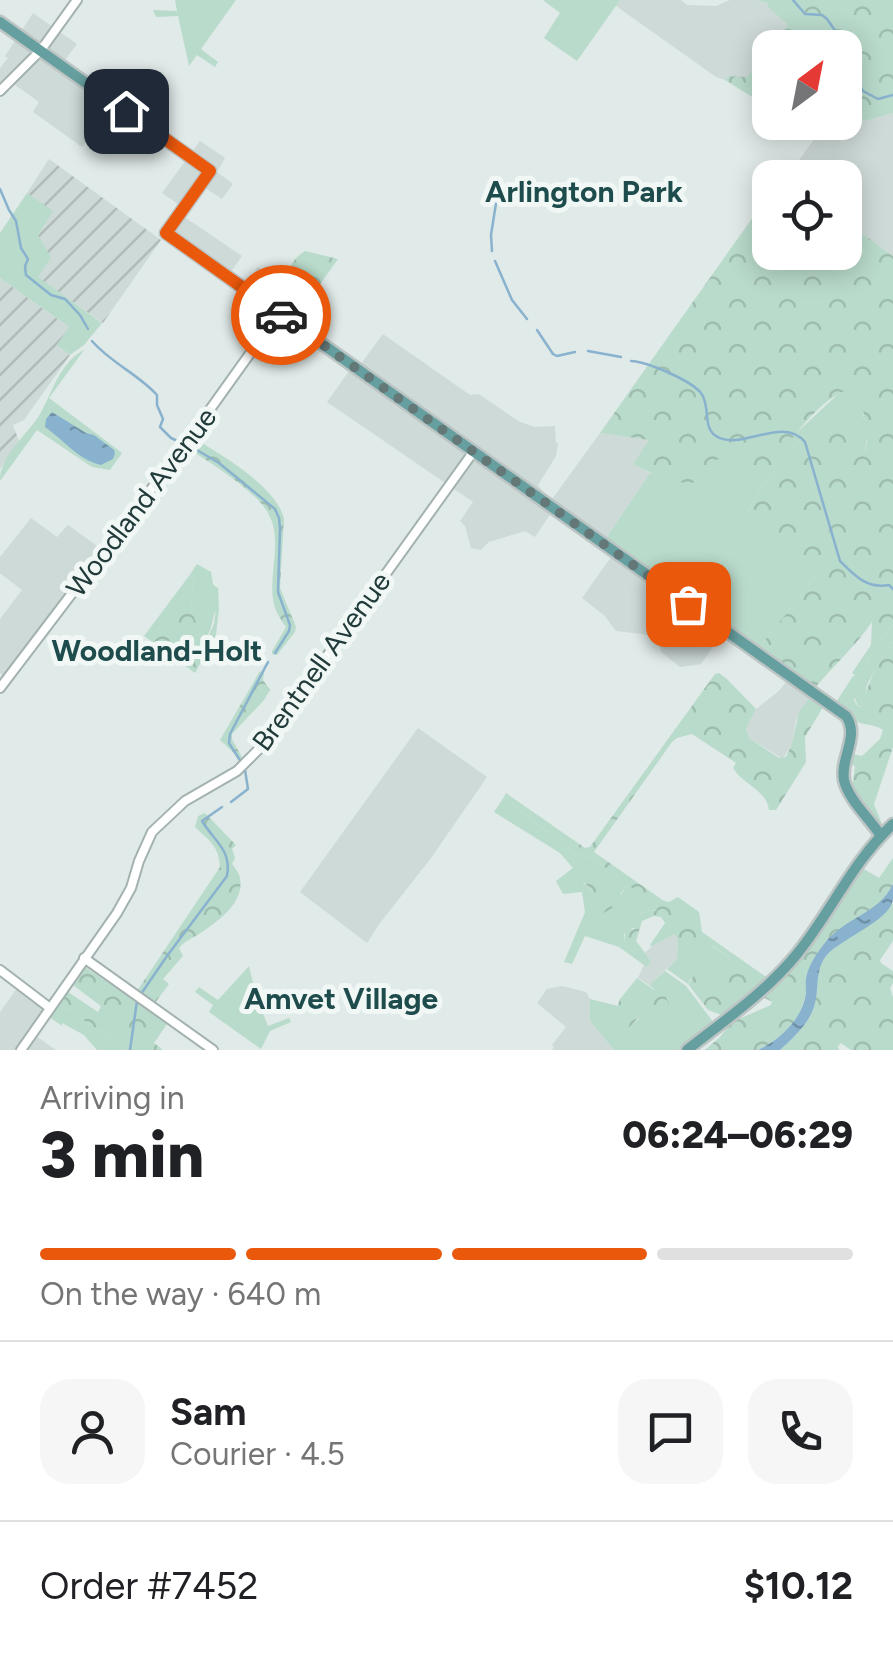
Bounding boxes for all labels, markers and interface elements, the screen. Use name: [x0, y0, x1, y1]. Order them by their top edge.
north arrow: [752, 30, 862, 140]
map controls: [752, 30, 862, 270]
pin: [84, 69, 169, 154]
icon: home: [99, 84, 154, 139]
button: locate: [752, 160, 862, 270]
district label: Arlington Park: [485, 173, 683, 210]
courier: [231, 265, 331, 365]
icon: car: [254, 288, 309, 343]
street label: Woodland Avenue: [59, 400, 223, 604]
pin: [646, 562, 731, 647]
street label: Brentnell Avenue: [245, 565, 397, 757]
icon: bag: [661, 577, 716, 632]
district label: Woodland-Holt: [52, 632, 262, 669]
district label: Amvet Village: [244, 980, 438, 1017]
text: Arriving in: [40, 1079, 185, 1117]
text: 06:24–06:29: [622, 1112, 853, 1158]
text: 3 min: [40, 1115, 204, 1193]
text: On the way · 640 m: [40, 1275, 321, 1313]
button: person: [40, 1379, 145, 1484]
button: chat: [618, 1379, 723, 1484]
button: phone: [748, 1379, 853, 1484]
text: Sam: [170, 1389, 246, 1435]
text: Courier · 4.5: [170, 1435, 345, 1473]
text: Order #7452: [40, 1563, 259, 1609]
text: $10.12: [744, 1563, 853, 1609]

